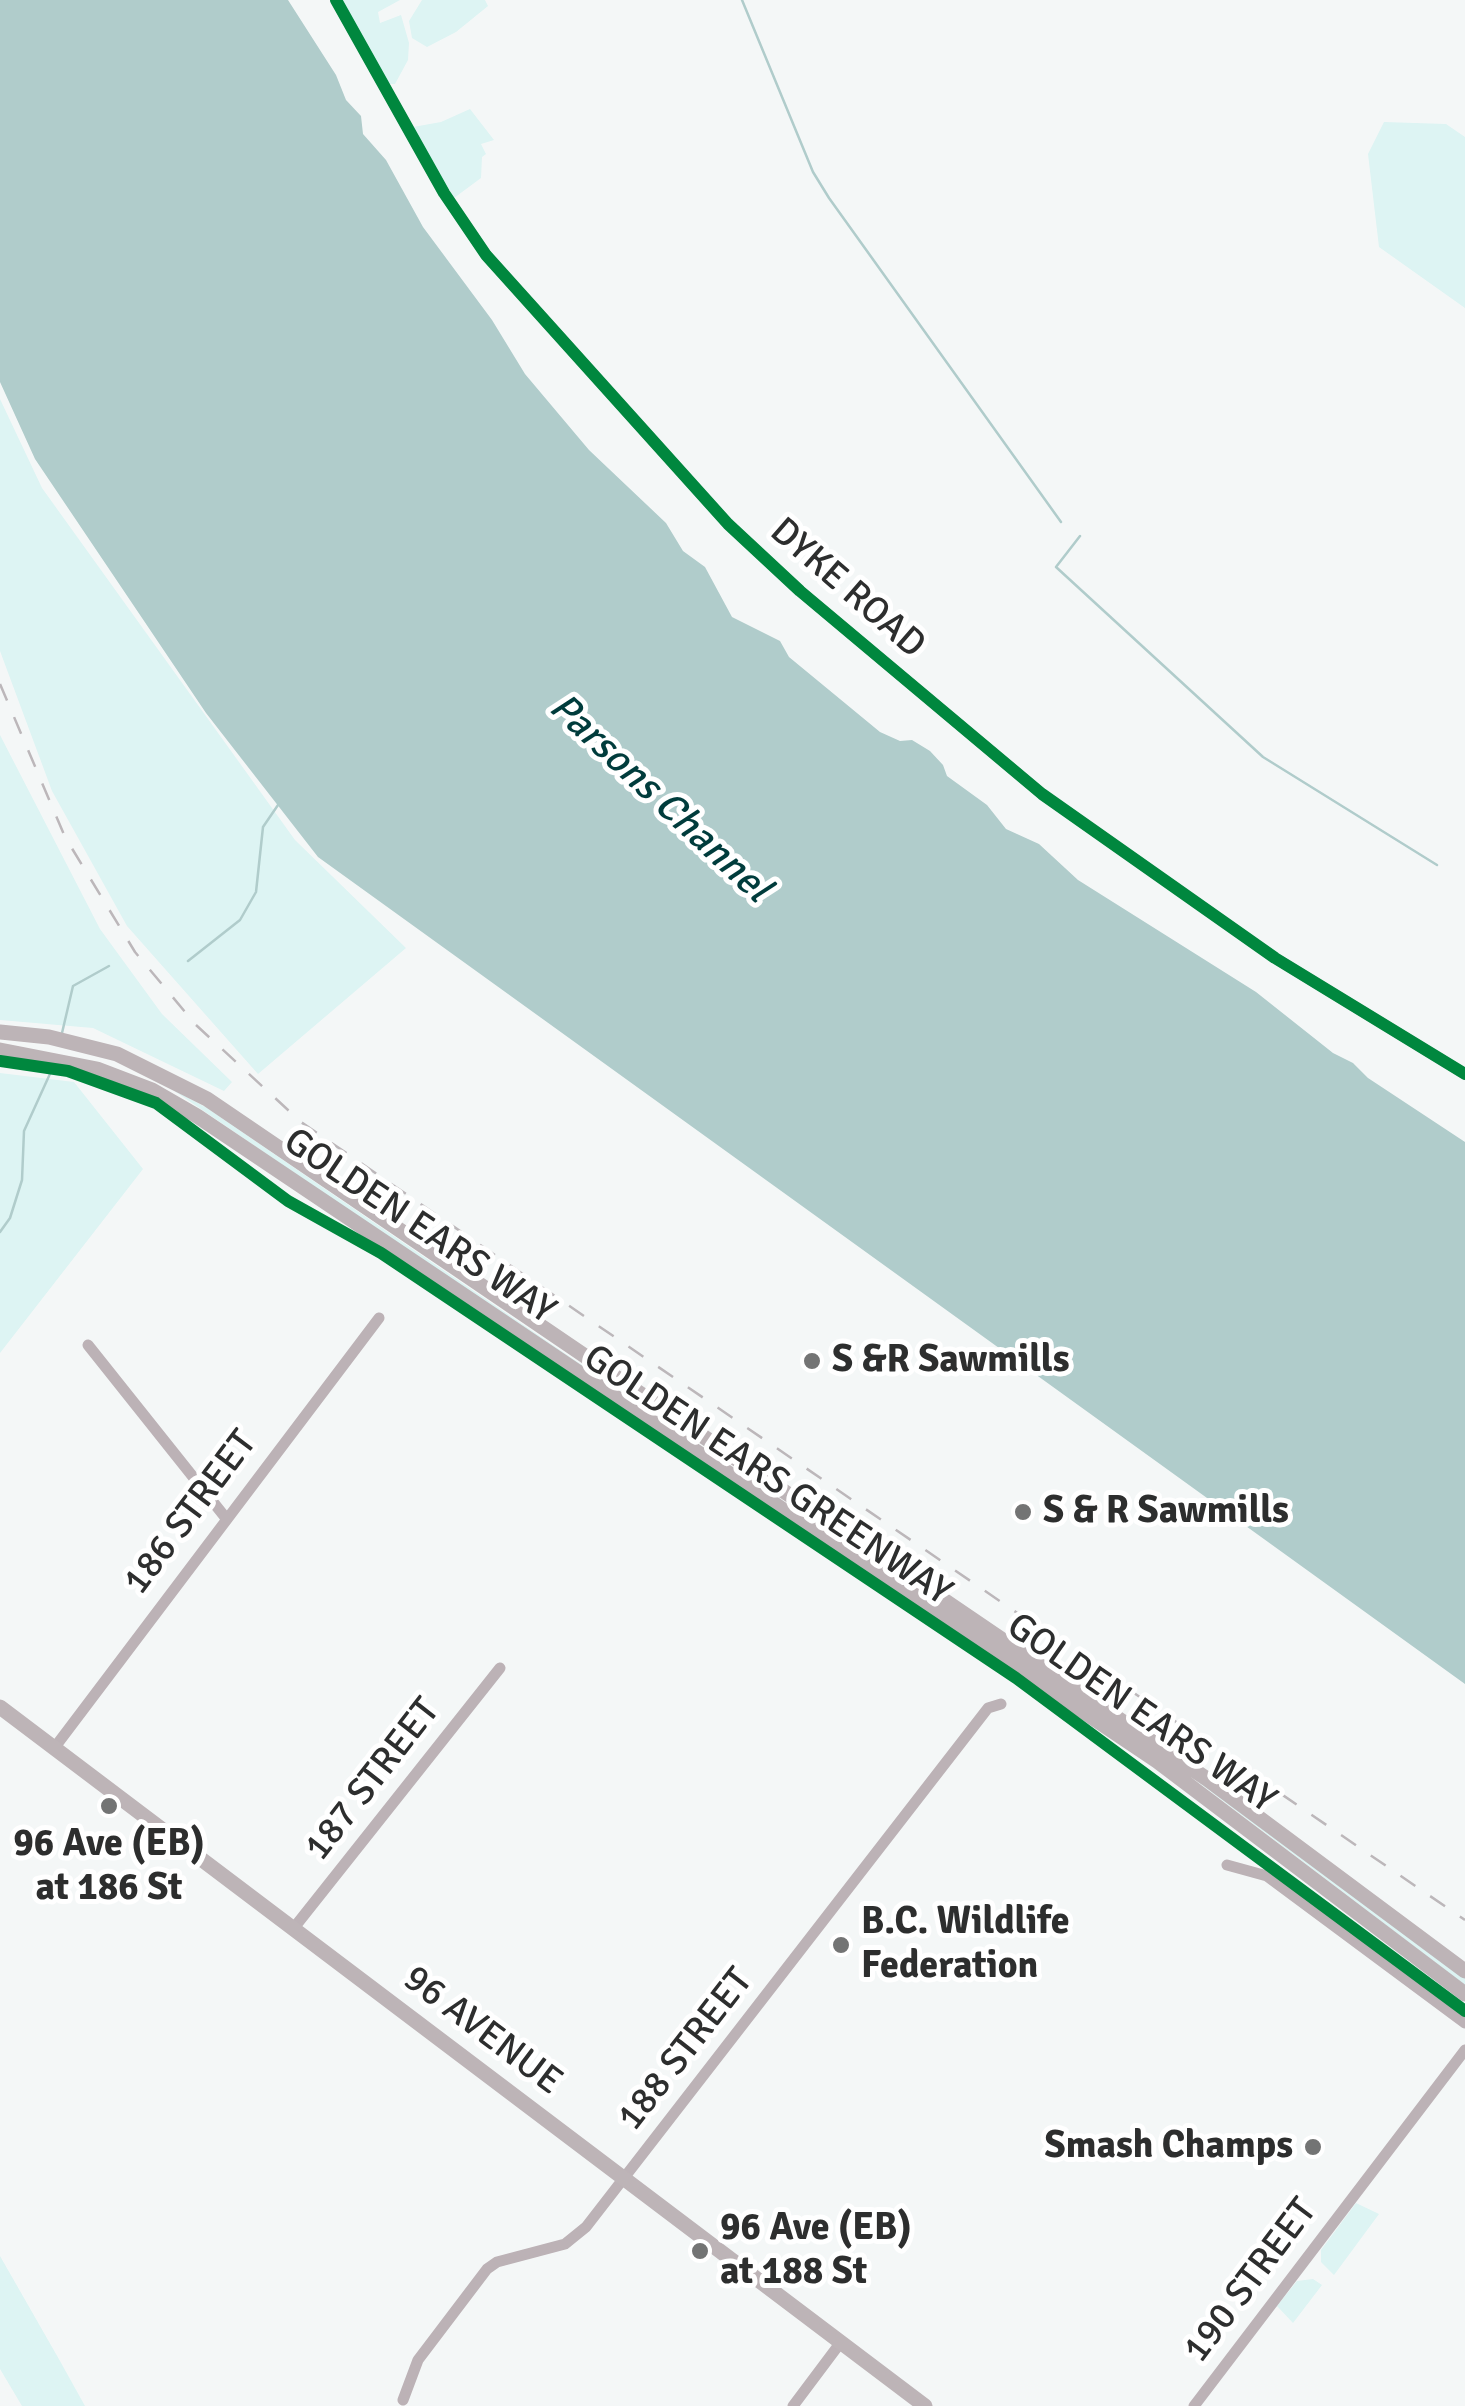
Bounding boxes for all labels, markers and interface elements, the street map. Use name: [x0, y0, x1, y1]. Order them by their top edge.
street label: DYKE ROAD: [760, 509, 934, 669]
water label: Parsons Channel: [538, 684, 780, 914]
street label: GOLDEN EARS WAY: [274, 1119, 564, 1335]
street label: GOLDEN EARS GREENWAY: [574, 1336, 960, 1616]
place label: S &R Sawmills: [832, 1338, 1070, 1384]
marker: S &R Sawmills: [801, 1350, 823, 1372]
street label: 186 STREET: [115, 1422, 267, 1604]
place label: S & R Sawmills: [1043, 1489, 1289, 1535]
marker: S & R Sawmills: [1012, 1501, 1034, 1523]
street label: GOLDEN EARS WAY: [998, 1604, 1284, 1824]
street label: 187 STREET: [296, 1690, 450, 1870]
marker: 96 Ave (EB) at 186 St: [98, 1795, 120, 1817]
place label: 96 Ave (EB) at 186 St: [13, 1822, 205, 1912]
place label: B.C. Wildlife Federation: [861, 1900, 1070, 1990]
marker: B.C. Wildlife Federation: [830, 1934, 852, 1956]
street label: 96 AVENUE: [394, 1957, 570, 2105]
street label: 188 STREET: [609, 1960, 763, 2140]
place label: Smash Champs: [1045, 2124, 1293, 2170]
marker: Smash Champs: [1302, 2136, 1324, 2158]
street label: 190 STREET: [1175, 2190, 1327, 2372]
place label: 96 Ave (EB) at 188 St: [720, 2206, 912, 2296]
marker: 96 Ave (EB) at 188 St: [689, 2240, 711, 2262]

